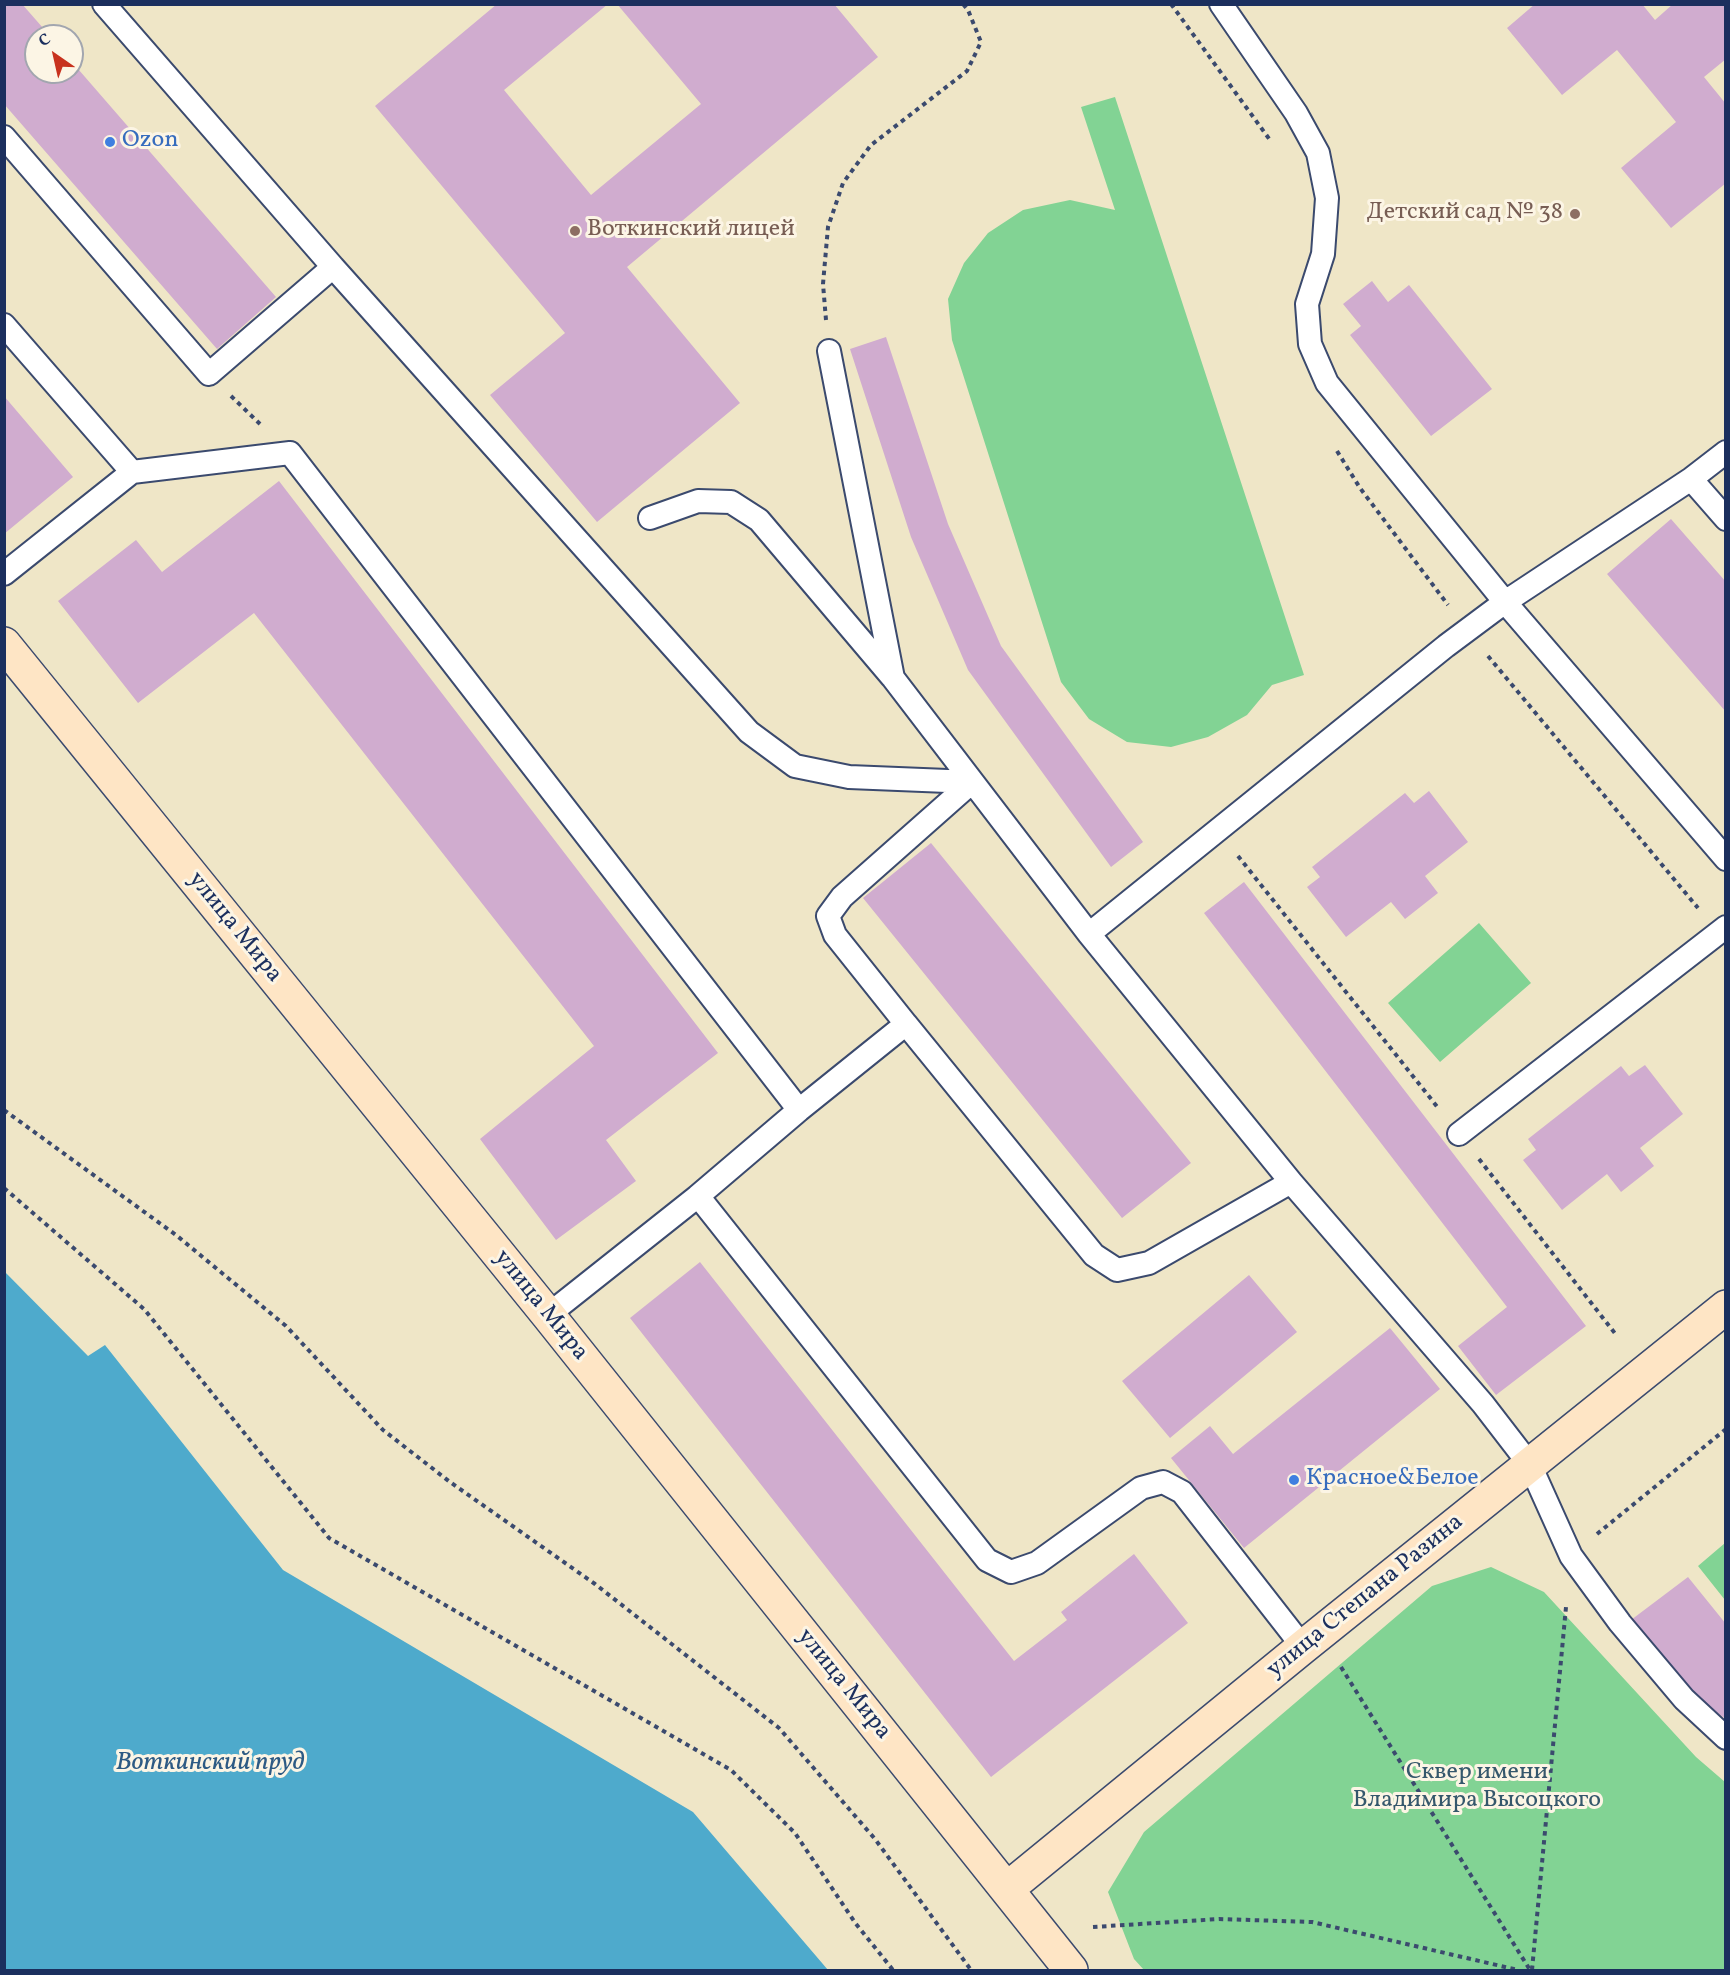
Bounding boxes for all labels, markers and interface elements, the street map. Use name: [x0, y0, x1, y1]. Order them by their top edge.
north arrow: [24, 24, 84, 84]
text: С: [35, 29, 55, 53]
place label: Ozon: [122, 128, 179, 156]
marker: Ozon: [103, 135, 117, 149]
place label: Детский сад № 38: [1366, 200, 1563, 228]
marker: Детский сад № 38: [1568, 207, 1582, 221]
place label: Воткинский лицей: [587, 217, 795, 245]
marker: Воткинский лицей: [568, 224, 582, 238]
street label: улица Мира: [181, 867, 287, 989]
street label: улица Мира: [487, 1245, 593, 1367]
place label: Красное&Белое: [1306, 1466, 1479, 1494]
marker: Красное&Белое: [1287, 1473, 1301, 1487]
street label: улица Степана Разина: [1262, 1509, 1470, 1685]
street label: улица Мира: [790, 1624, 896, 1746]
water label: Воткинский пруд: [116, 1748, 304, 1780]
park label: Сквер имени Владимира Высоцкого: [1353, 1760, 1601, 1816]

